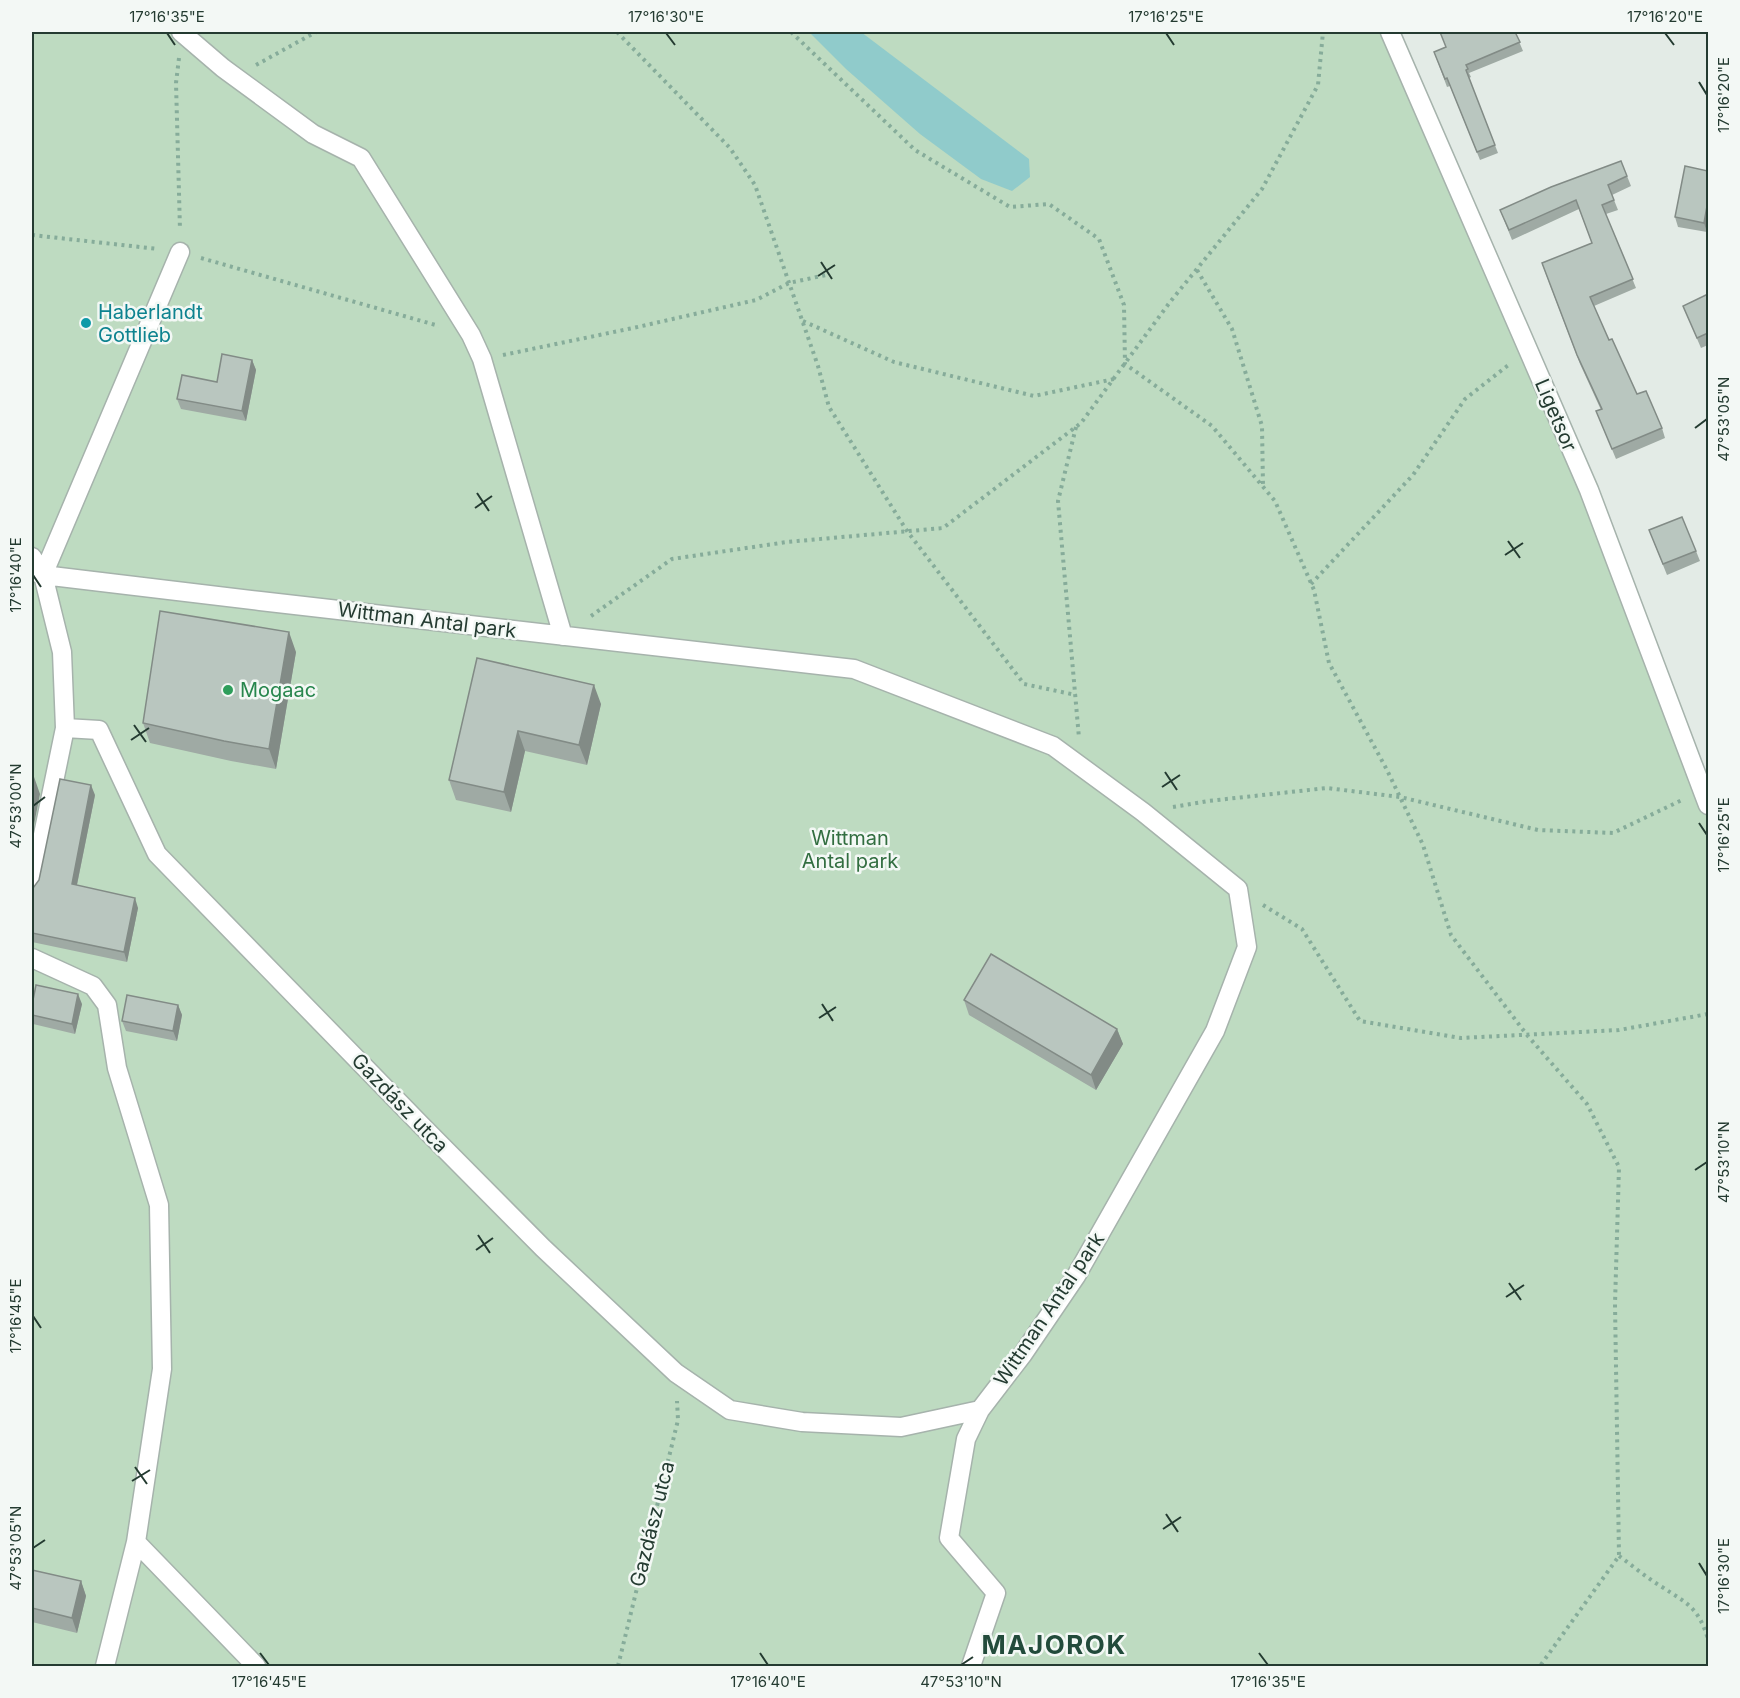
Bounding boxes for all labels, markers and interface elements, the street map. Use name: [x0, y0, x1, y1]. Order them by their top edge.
text: 17°16'35"E: [129, 7, 205, 26]
text: 17°16'30"E: [628, 7, 704, 26]
text: 17°16'25"E: [1128, 7, 1204, 26]
text: 17°16'20"E: [1627, 7, 1703, 26]
text: 17°16'20"E: [1714, 57, 1733, 133]
place label: Haberlandt Gottlieb: [98, 300, 203, 347]
marker: Haberlandt Gottlieb: [79, 316, 93, 330]
street label: Ligetsor: [1530, 375, 1582, 455]
text: 47°53'05"N: [1714, 377, 1733, 461]
text: 17°16'40"E: [6, 537, 25, 613]
street label: Wittman Antal park: [336, 597, 518, 643]
place label: Mogaac: [240, 678, 316, 702]
marker: Mogaac: [221, 683, 235, 697]
text: 47°53'00"N: [6, 763, 25, 849]
text: 17°16'25"E: [1714, 797, 1733, 873]
park label: Wittman Antal park: [802, 826, 898, 873]
street label: Gazdász utca: [347, 1048, 453, 1158]
text: 47°53'10"N: [1714, 1121, 1733, 1203]
street label: Wittman Antal park: [989, 1228, 1109, 1390]
text: 17°16'45"E: [6, 1278, 25, 1354]
street label: Gazdász utca: [625, 1459, 679, 1589]
text: 47°53'05"N: [6, 1506, 25, 1590]
text: 17°16'30"E: [1714, 1538, 1733, 1614]
district label: MAJOROK: [981, 1629, 1127, 1660]
text: 17°16'45"E: [231, 1672, 307, 1691]
text: 17°16'40"E: [730, 1672, 806, 1691]
text: 47°53'10"N: [920, 1672, 1002, 1691]
text: 17°16'35"E: [1230, 1672, 1306, 1691]

